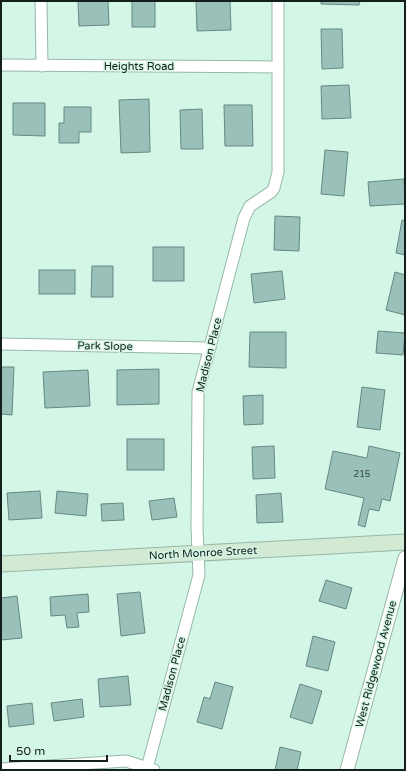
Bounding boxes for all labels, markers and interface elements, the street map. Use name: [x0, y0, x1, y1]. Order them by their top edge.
street label: Heights Road: [104, 60, 174, 73]
street label: Madison Place: [193, 316, 225, 394]
street label: Park Slope: [77, 339, 133, 353]
house number: 215: [354, 469, 371, 480]
street label: North Monroe Street: [148, 544, 258, 562]
street label: West Ridgewood Avenue: [353, 599, 399, 729]
street label: Madison Place: [156, 635, 188, 713]
scale bar: [10, 737, 107, 763]
text: 50 m: [16, 744, 45, 758]

